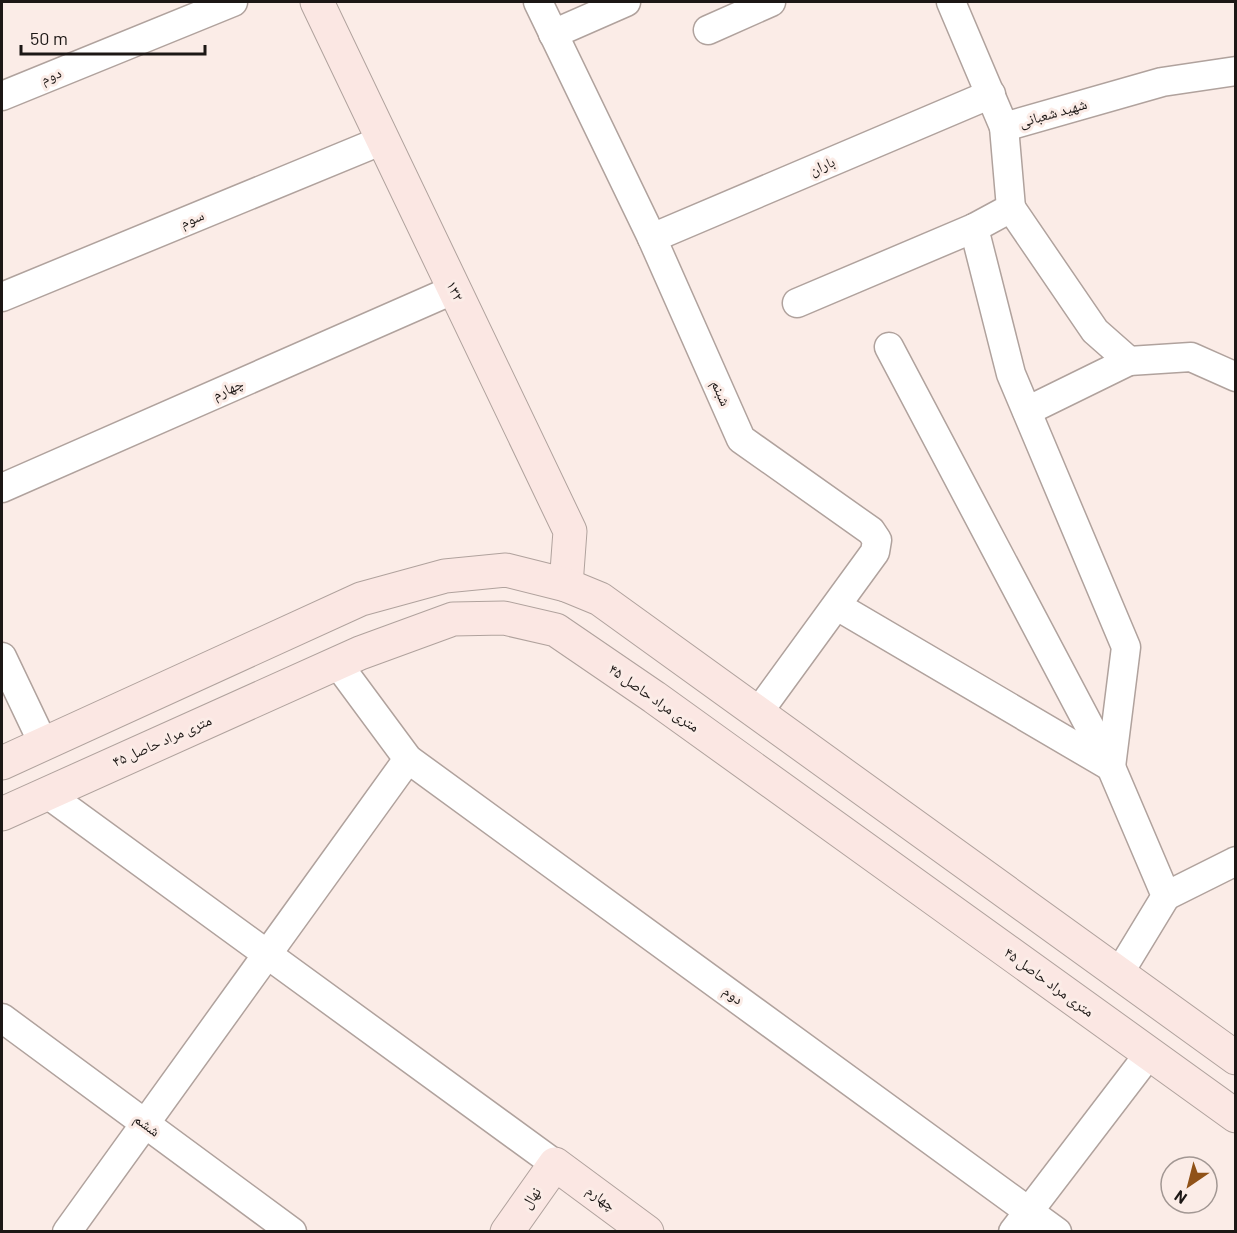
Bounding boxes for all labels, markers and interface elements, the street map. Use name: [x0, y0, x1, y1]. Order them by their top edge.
scale bar: [21, 18, 206, 56]
text: 50 m: [30, 27, 68, 49]
street label: دوم: [38, 63, 64, 89]
street label: شهید شعبانی: [1017, 94, 1089, 132]
street label: باران: [806, 152, 838, 180]
street label: سوم: [177, 205, 207, 233]
street label: ۱۳۲: [443, 278, 469, 304]
street label: چهارم: [209, 373, 247, 405]
street label: شبنم: [706, 377, 736, 409]
street label: ۴۵ متری مراد حاصل: [605, 659, 704, 737]
street label: ۴۵ متری مراد حاصل: [109, 710, 215, 772]
street label: ۴۵ متری مراد حاصل: [1000, 943, 1098, 1022]
street label: دوم: [719, 981, 747, 1009]
street label: ششم: [130, 1109, 164, 1141]
north arrow: [1159, 1155, 1219, 1215]
street label: چهارم: [582, 1180, 620, 1216]
street label: نهال: [516, 1183, 546, 1213]
text: N: [1170, 1187, 1190, 1209]

